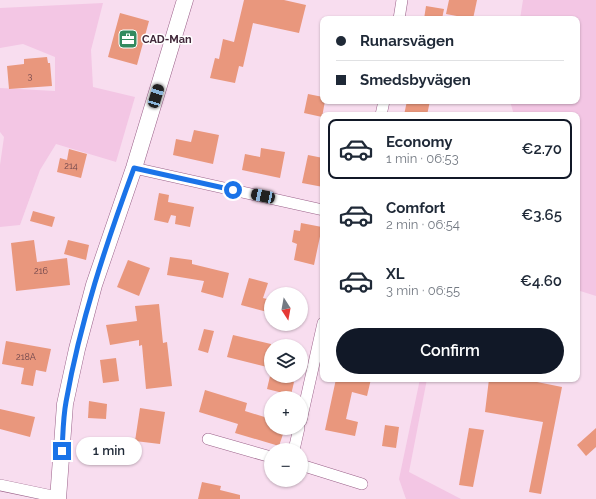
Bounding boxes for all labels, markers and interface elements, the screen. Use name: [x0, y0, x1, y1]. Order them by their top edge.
office icon: CAD-Man: [117, 28, 139, 50]
text: Runarsvägen: [360, 32, 454, 50]
place label: CAD-Man: [142, 33, 192, 46]
house number: 3: [28, 71, 33, 81]
text: Smedsbyvägen: [360, 71, 471, 89]
car: [147, 83, 165, 109]
icon: car: [338, 131, 374, 167]
text: Economy: [386, 133, 453, 151]
text: €2.70: [522, 140, 562, 158]
text: 1 min · 06:53: [386, 151, 459, 166]
house number: 214: [64, 161, 78, 171]
route start: [224, 181, 242, 199]
car: [250, 188, 276, 204]
icon: car: [338, 197, 374, 233]
text: Comfort: [386, 199, 445, 217]
text: €3.65: [521, 206, 562, 224]
text: 2 min · 06:54: [386, 217, 460, 232]
icon: car: [338, 263, 374, 299]
text: XL: [386, 265, 404, 283]
house number: 216: [34, 266, 49, 276]
text: €4.60: [520, 272, 562, 290]
text: 3 min · 06:55: [386, 283, 460, 298]
north arrow: [264, 287, 308, 331]
map controls: [264, 287, 308, 487]
button: Confirm: [336, 328, 564, 374]
button: layers: [264, 339, 308, 383]
house number: 218A: [16, 352, 36, 362]
button: +: [264, 391, 308, 435]
callout: 1 min: [76, 437, 142, 465]
route end: [53, 442, 71, 460]
text: 1 min: [93, 443, 125, 458]
button: −: [264, 443, 308, 487]

